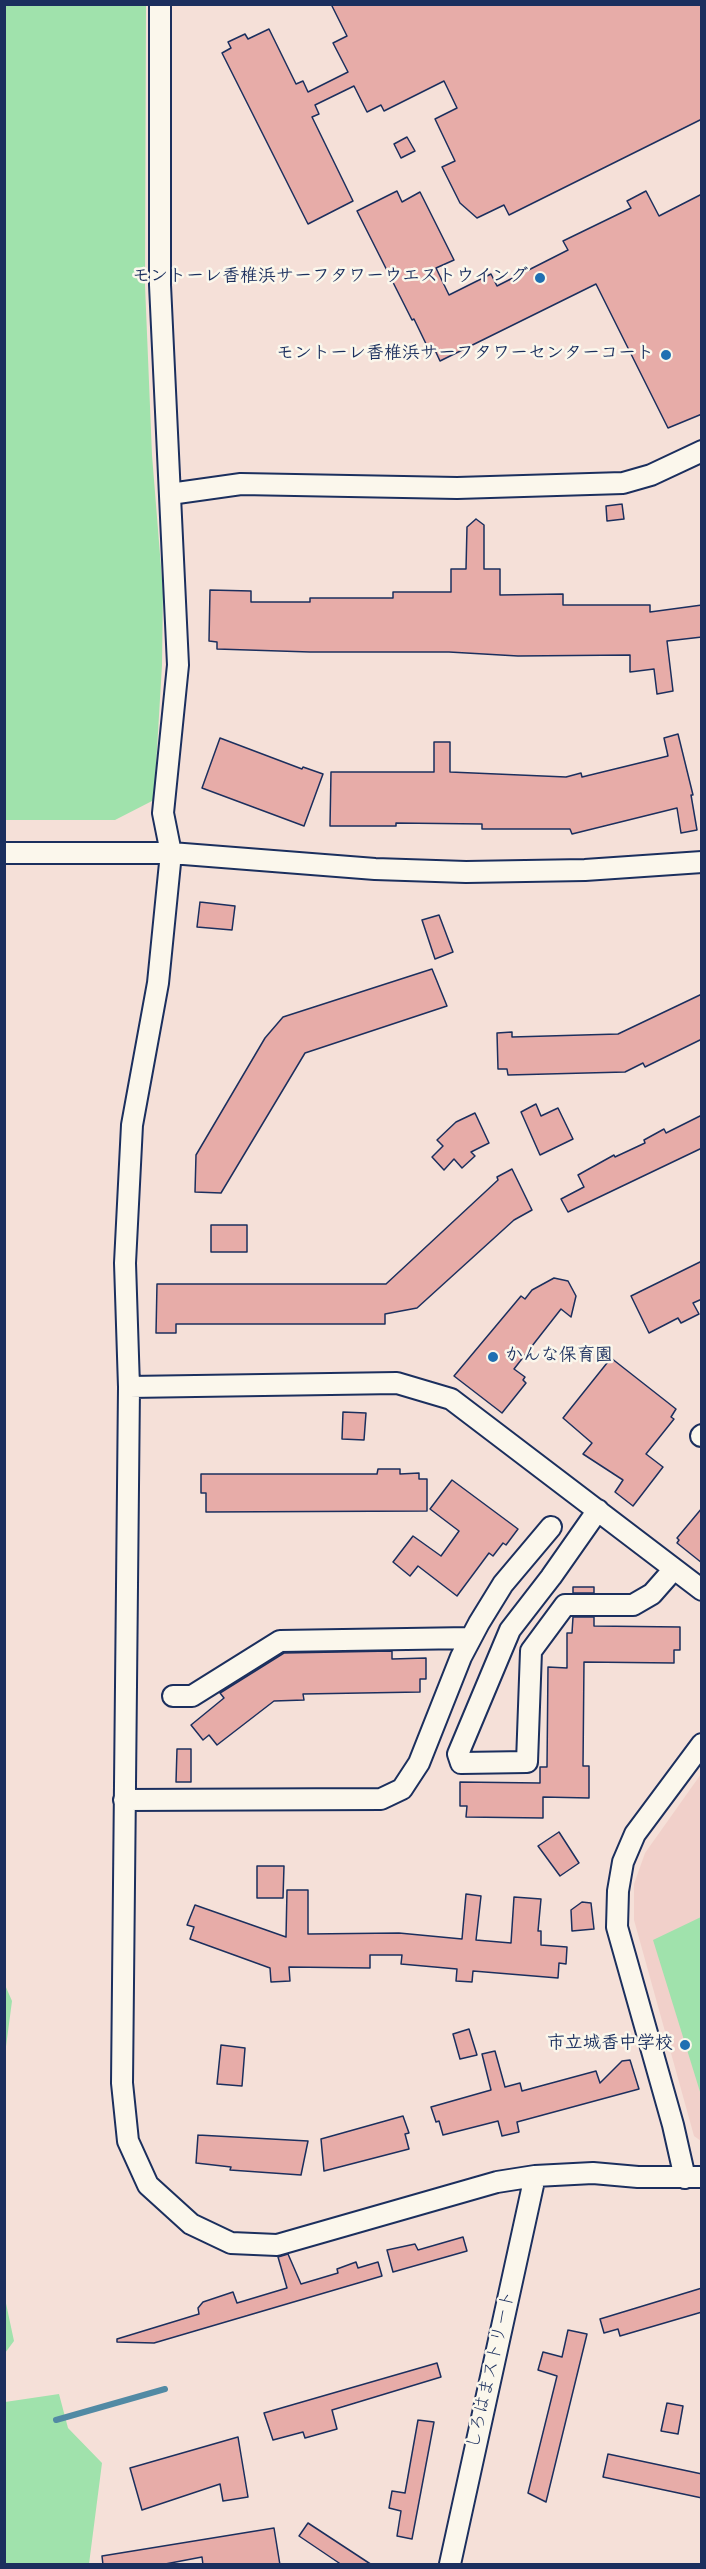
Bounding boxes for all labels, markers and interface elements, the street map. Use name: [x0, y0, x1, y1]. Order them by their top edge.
place label: モントーレ香椎浜サーフタワーウエストウイング: [132, 267, 528, 289]
marker: モントーレ香椎浜サーフタワーウエストウイング: [533, 271, 547, 285]
place label: モントーレ香椎浜サーフタワーセンターコート: [276, 344, 654, 366]
marker: モントーレ香椎浜サーフタワーセンターコート: [659, 348, 673, 362]
place label: かんな保育園: [505, 1346, 613, 1368]
marker: かんな保育園: [486, 1350, 500, 1364]
place label: 市立城香中学校: [547, 2034, 673, 2056]
marker: 市立城香中学校: [678, 2038, 692, 2052]
street label: しろはまストリート: [464, 2289, 522, 2451]

